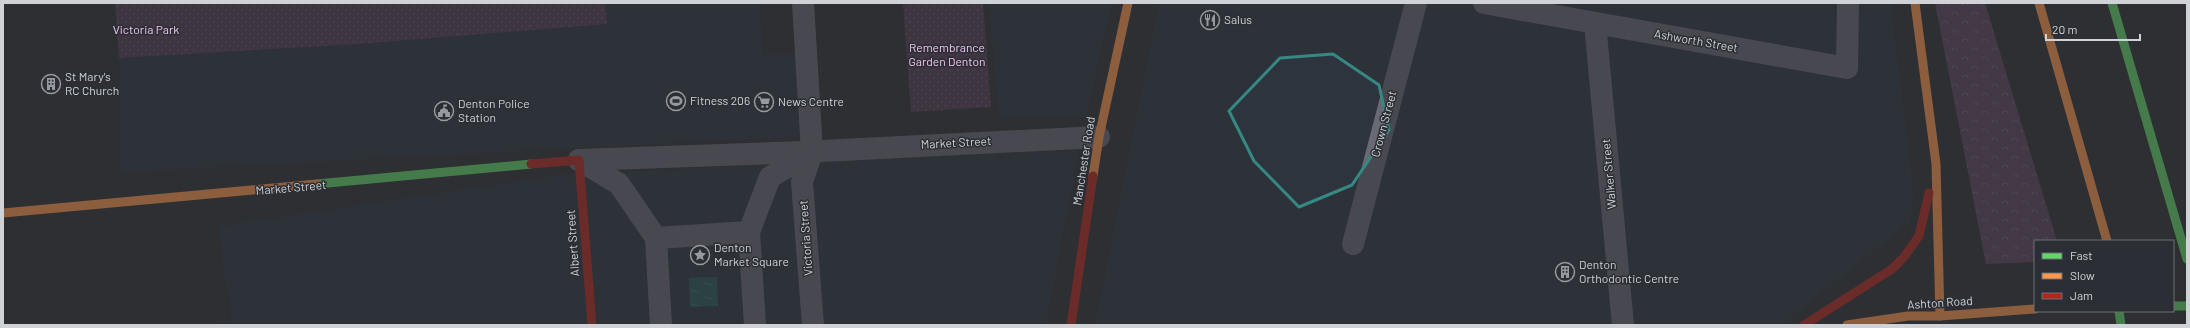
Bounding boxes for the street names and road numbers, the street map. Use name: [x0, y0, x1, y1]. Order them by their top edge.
street label: Ashworth Street: [1653, 26, 1739, 54]
street label: Crown Street: [1367, 89, 1399, 158]
street label: Manchester Road: [1069, 115, 1097, 206]
street label: Market Street: [920, 133, 992, 151]
street label: Walker Street: [1598, 138, 1618, 210]
street label: Market Street: [255, 177, 327, 197]
street label: Victoria Street: [795, 200, 815, 276]
street label: Albert Street: [563, 209, 581, 277]
street label: Ashton Road: [1907, 293, 1973, 311]

